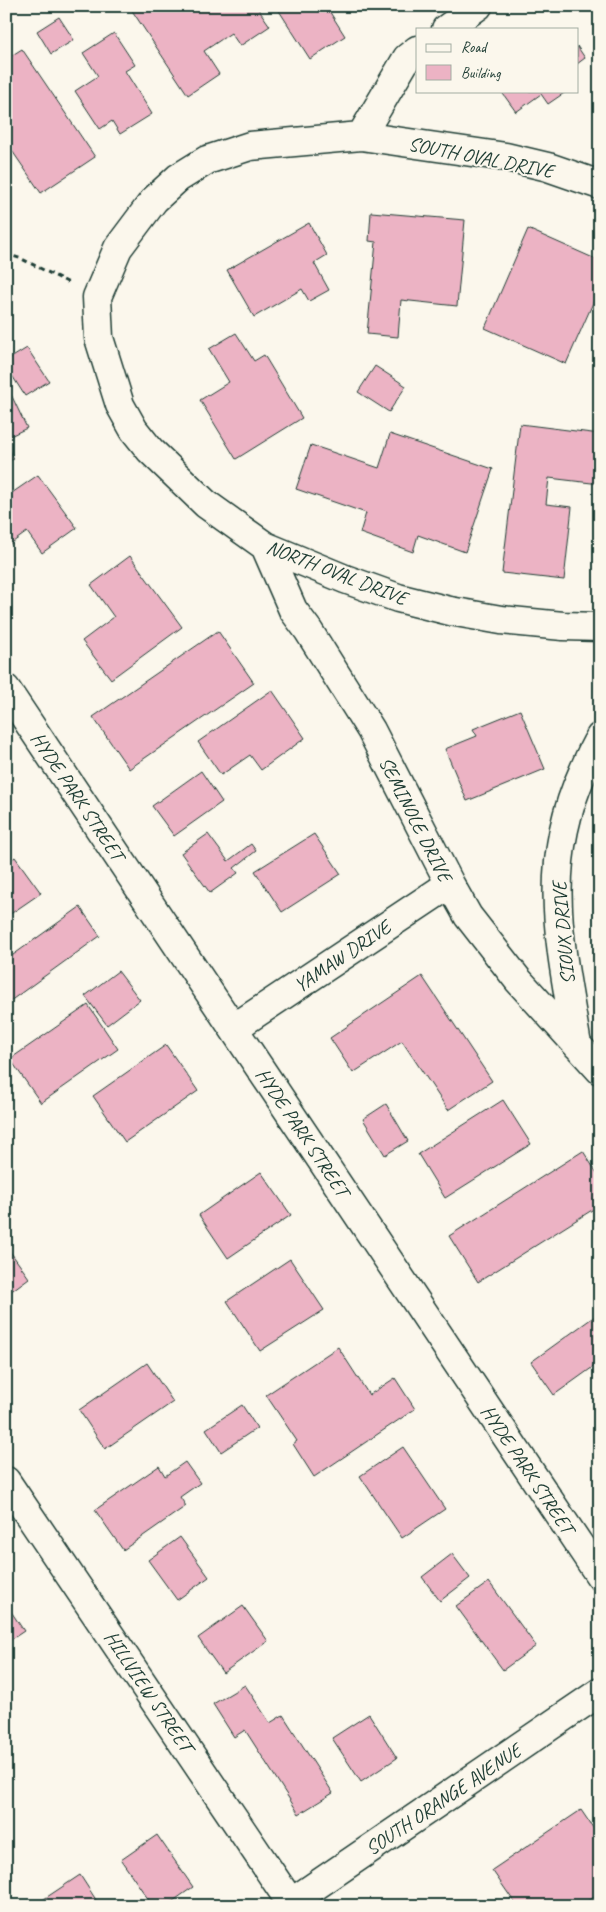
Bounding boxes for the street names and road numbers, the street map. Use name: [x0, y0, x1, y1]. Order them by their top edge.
street label: SOUTH OVAL DRIVE: [406, 131, 559, 184]
street label: NORTH OVAL DRIVE: [263, 534, 413, 612]
street label: HYDE PARK STREET: [25, 727, 132, 869]
street label: SEMINOLE DRIVE: [373, 753, 459, 889]
street label: SIOUX DRIVE: [546, 878, 580, 985]
street label: YAMAW DRIVE: [289, 914, 397, 998]
street label: HYDE PARK STREET: [250, 1063, 357, 1205]
street label: HYDE PARK STREET: [475, 1400, 582, 1542]
street label: HILLVIEW STREET: [99, 1626, 201, 1761]
street label: SOUTH ORANGE AVENUE: [361, 1736, 528, 1861]

